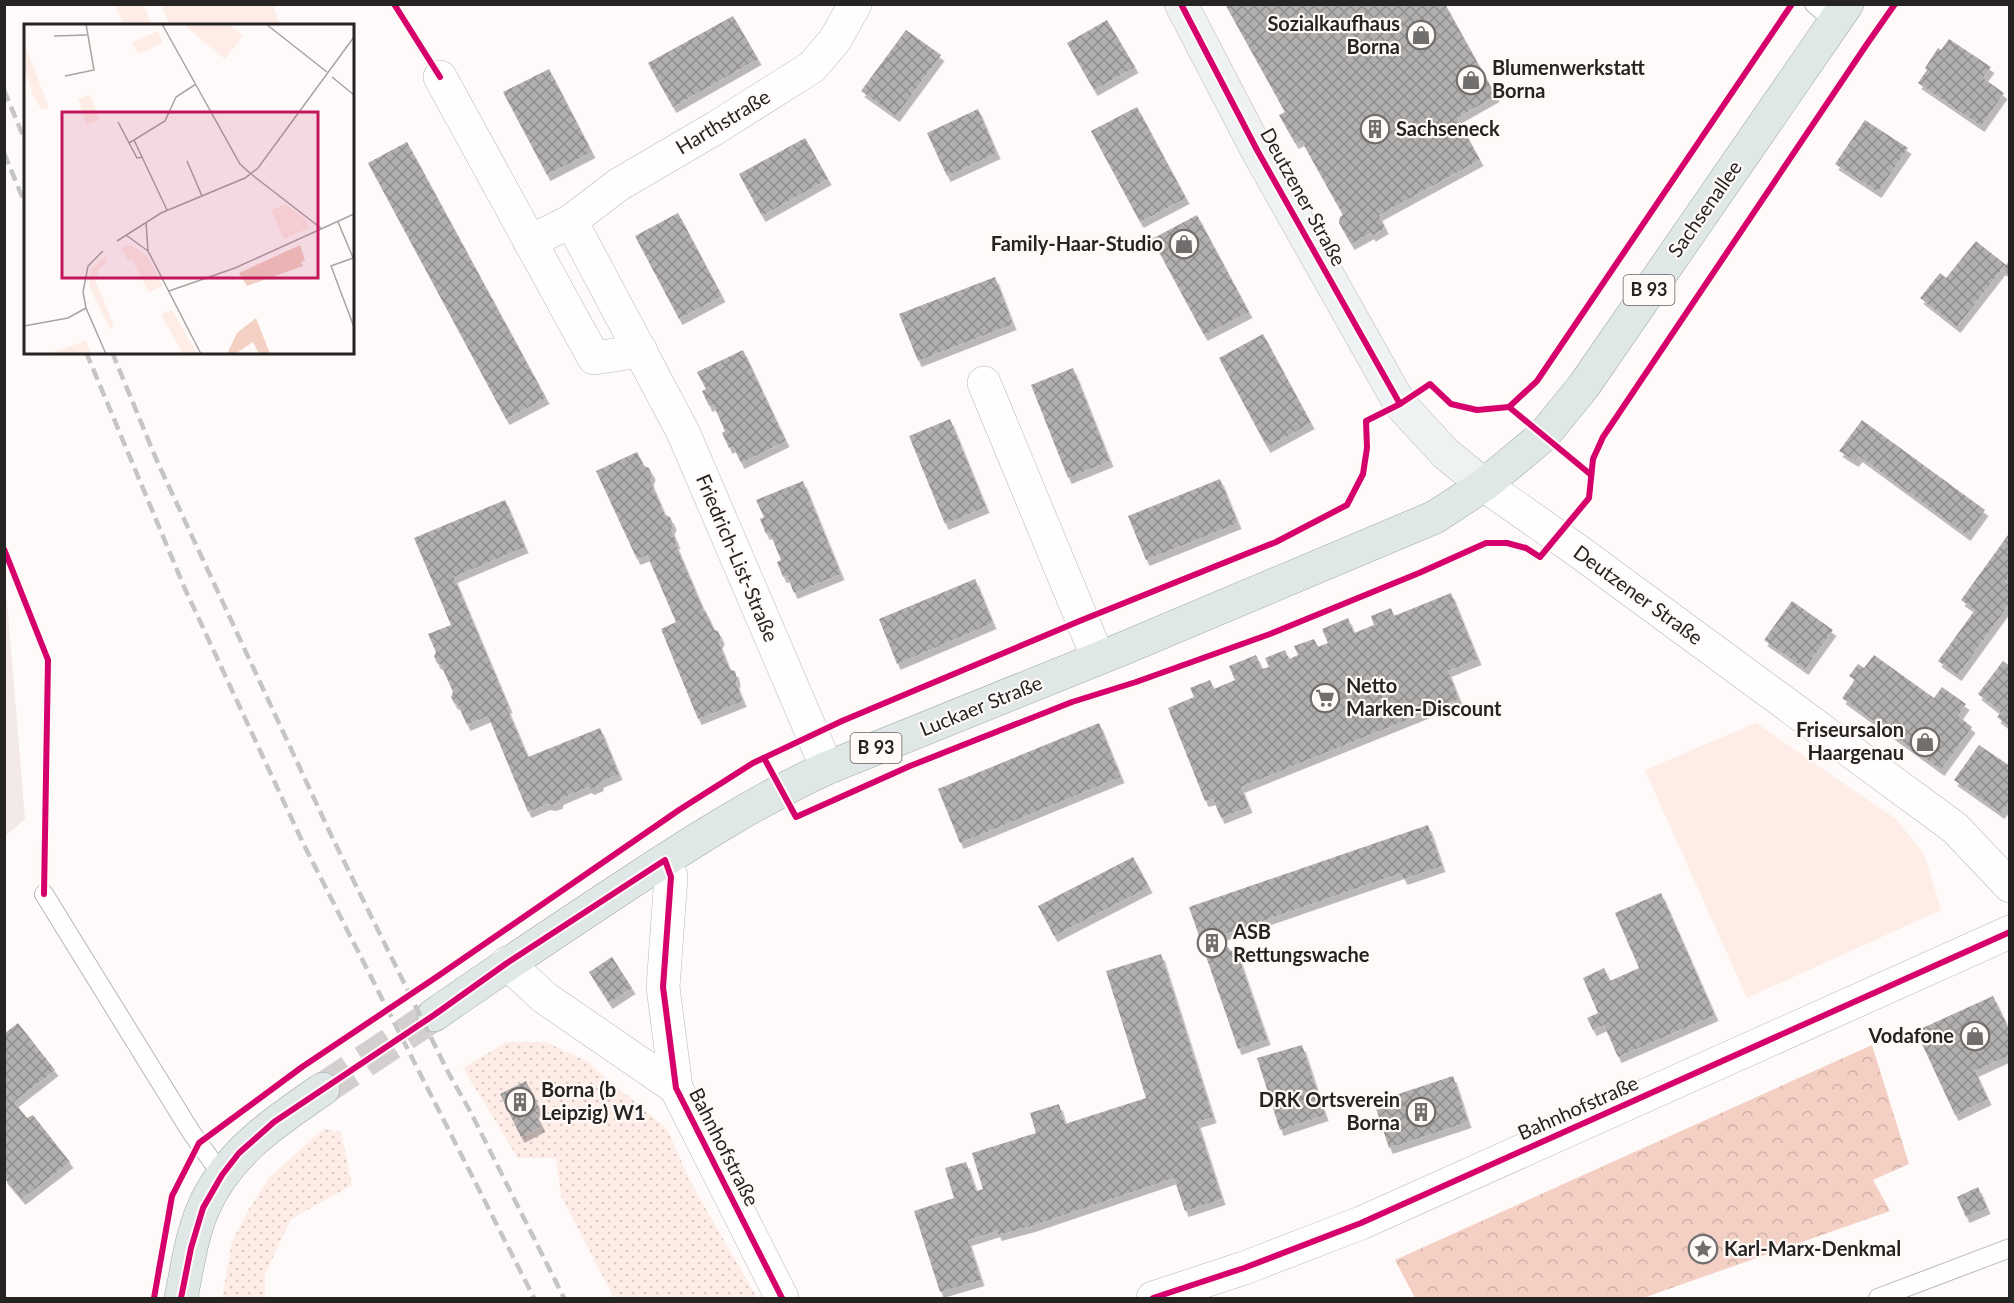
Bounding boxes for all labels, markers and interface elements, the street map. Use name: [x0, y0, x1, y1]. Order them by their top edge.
place label: Sozialkaufhaus Borna: [1267, 11, 1400, 58]
shop icon: Sozialkaufhaus Borna: [1405, 19, 1437, 51]
inset map: [24, 24, 354, 354]
place label: Blumenwerkstatt Borna: [1492, 55, 1645, 102]
shop icon: Blumenwerkstatt Borna: [1455, 64, 1487, 96]
street label: Harthstraße: [671, 84, 774, 159]
building icon: Sachseneck: [1359, 113, 1391, 145]
place label: Sachseneck: [1396, 116, 1500, 140]
street label: Deutzener Straße: [1256, 123, 1352, 270]
street label: Sachsenallee: [1662, 156, 1746, 261]
shop icon: Family-Haar-Studio: [1168, 228, 1200, 260]
place label: Family-Haar-Studio: [991, 231, 1163, 255]
road number: B 93: [1624, 275, 1674, 305]
street label: Friedrich-List-Straße: [692, 470, 784, 645]
street label: Deutzener Straße: [1569, 539, 1708, 649]
street label: Luckaer Straße: [916, 670, 1045, 741]
place label: Netto Marken-Discount: [1346, 673, 1502, 720]
supermarket icon: Netto Marken-Discount: [1309, 682, 1341, 714]
place label: Friseursalon Haargenau: [1796, 717, 1904, 764]
shop icon: Friseursalon Haargenau: [1909, 726, 1941, 758]
road number: B 93: [850, 733, 902, 763]
place label: ASB Rettungswache: [1232, 919, 1370, 966]
building icon: ASB Rettungswache: [1196, 927, 1228, 959]
shop icon: Vodafone: [1959, 1020, 1991, 1052]
place label: Vodafone: [1868, 1023, 1954, 1047]
street label: Bahnhofstraße: [1514, 1070, 1642, 1144]
place label: Borna (b Leipzig) W1: [541, 1077, 646, 1124]
street label: Bahnhofstraße: [685, 1083, 765, 1210]
building icon: Borna (b Leipzig) W1: [504, 1086, 536, 1118]
place label: DRK Ortsverein Borna: [1259, 1087, 1400, 1134]
building icon: DRK Ortsverein Borna: [1405, 1096, 1437, 1128]
place icon: Karl-Marx-Denkmal: [1687, 1233, 1719, 1265]
place label: Karl-Marx-Denkmal: [1724, 1236, 1901, 1260]

